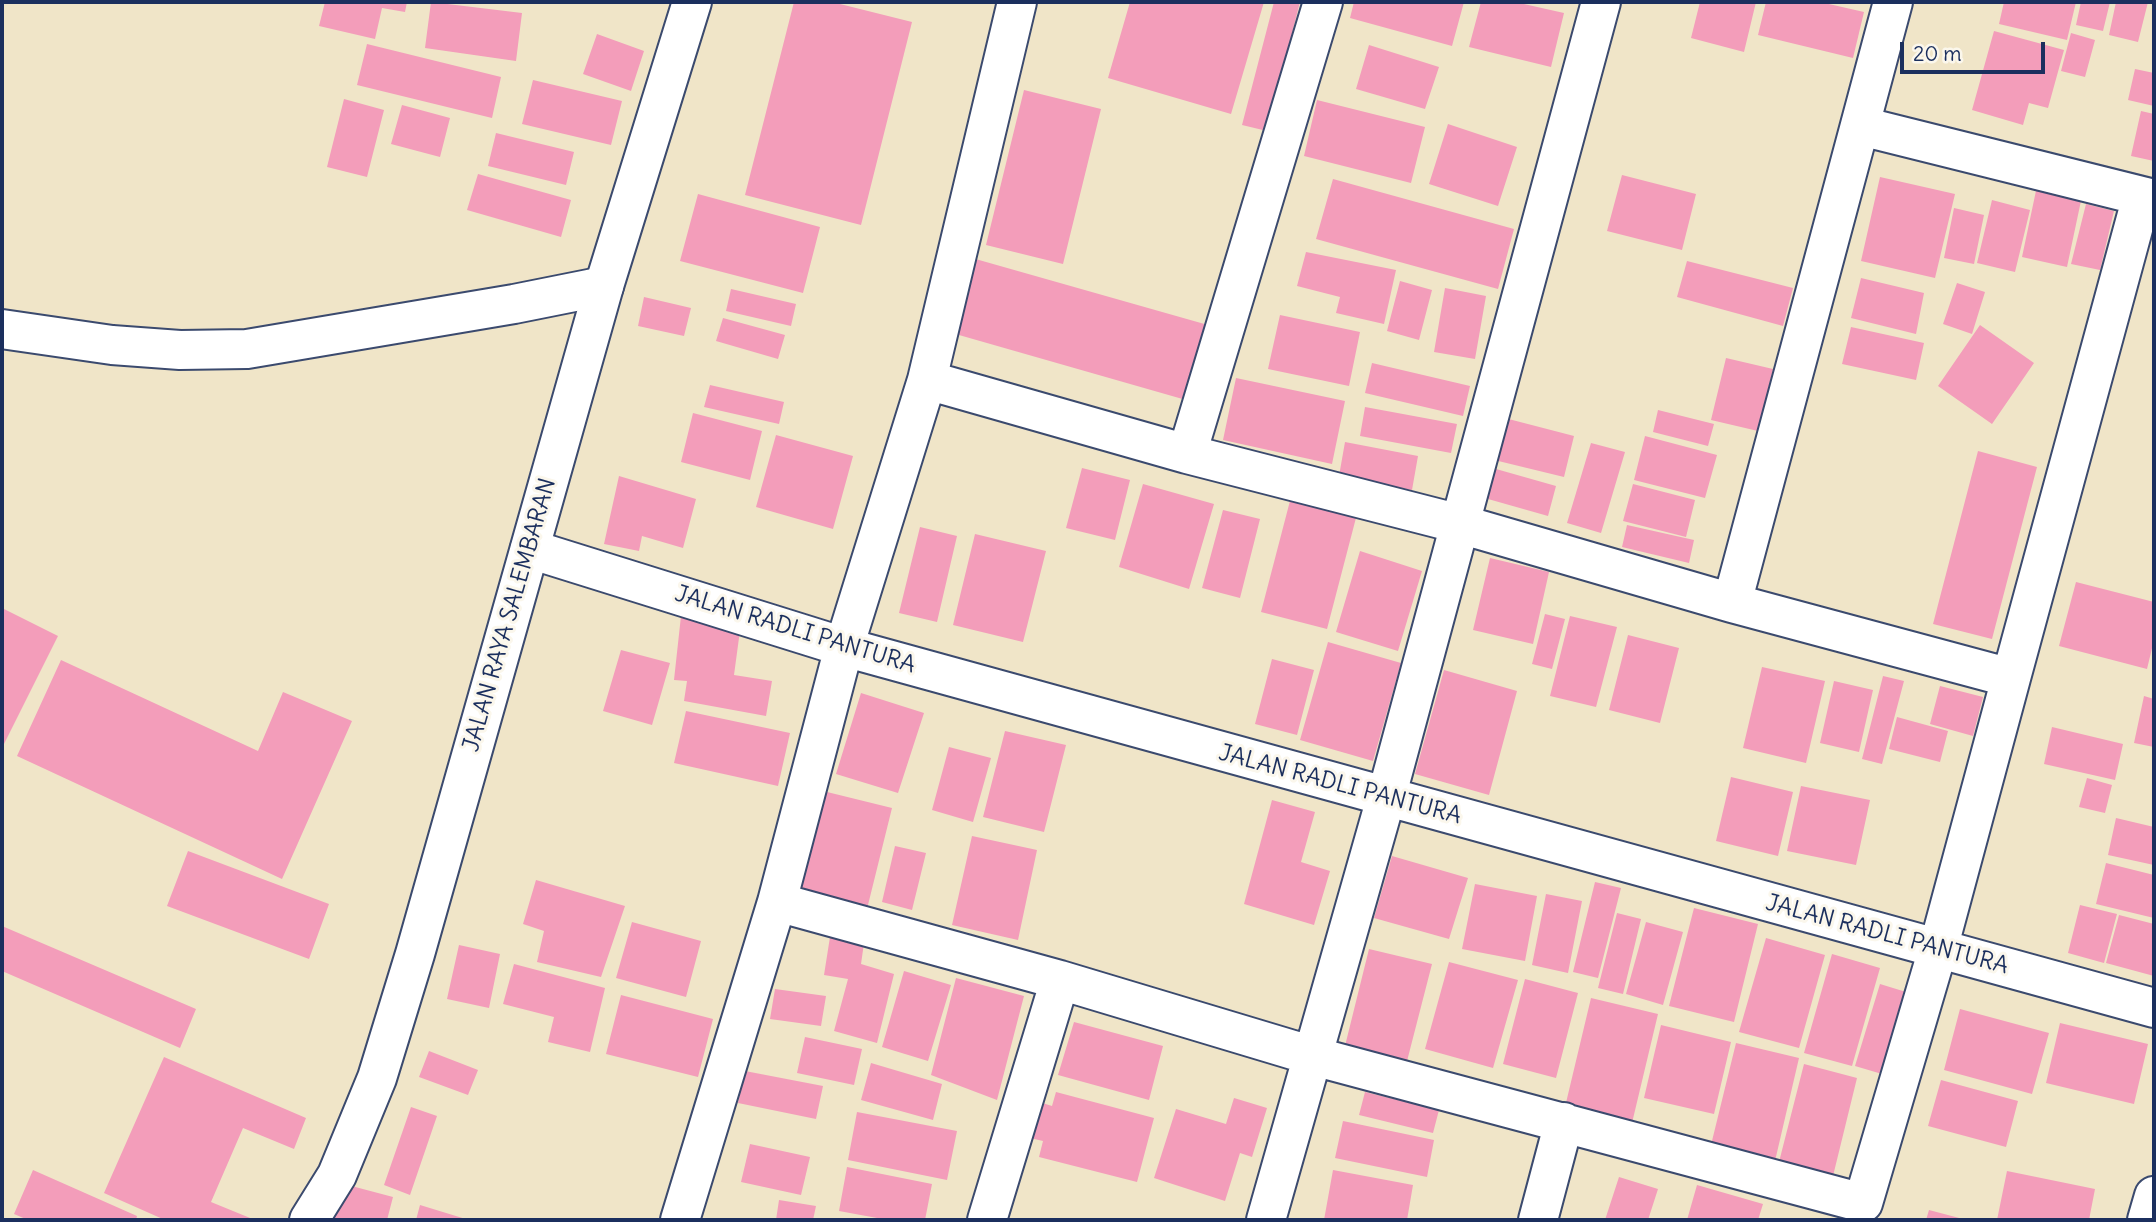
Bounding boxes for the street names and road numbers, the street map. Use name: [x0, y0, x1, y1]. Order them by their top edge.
street label: JALAN RAYA SALEMBARAN: [458, 475, 562, 755]
street label: JALAN RADLI PANTURA: [671, 580, 919, 680]
street label: JALAN RADLI PANTURA: [1216, 739, 1464, 831]
street label: JALAN RADLI PANTURA: [1763, 889, 2011, 981]

